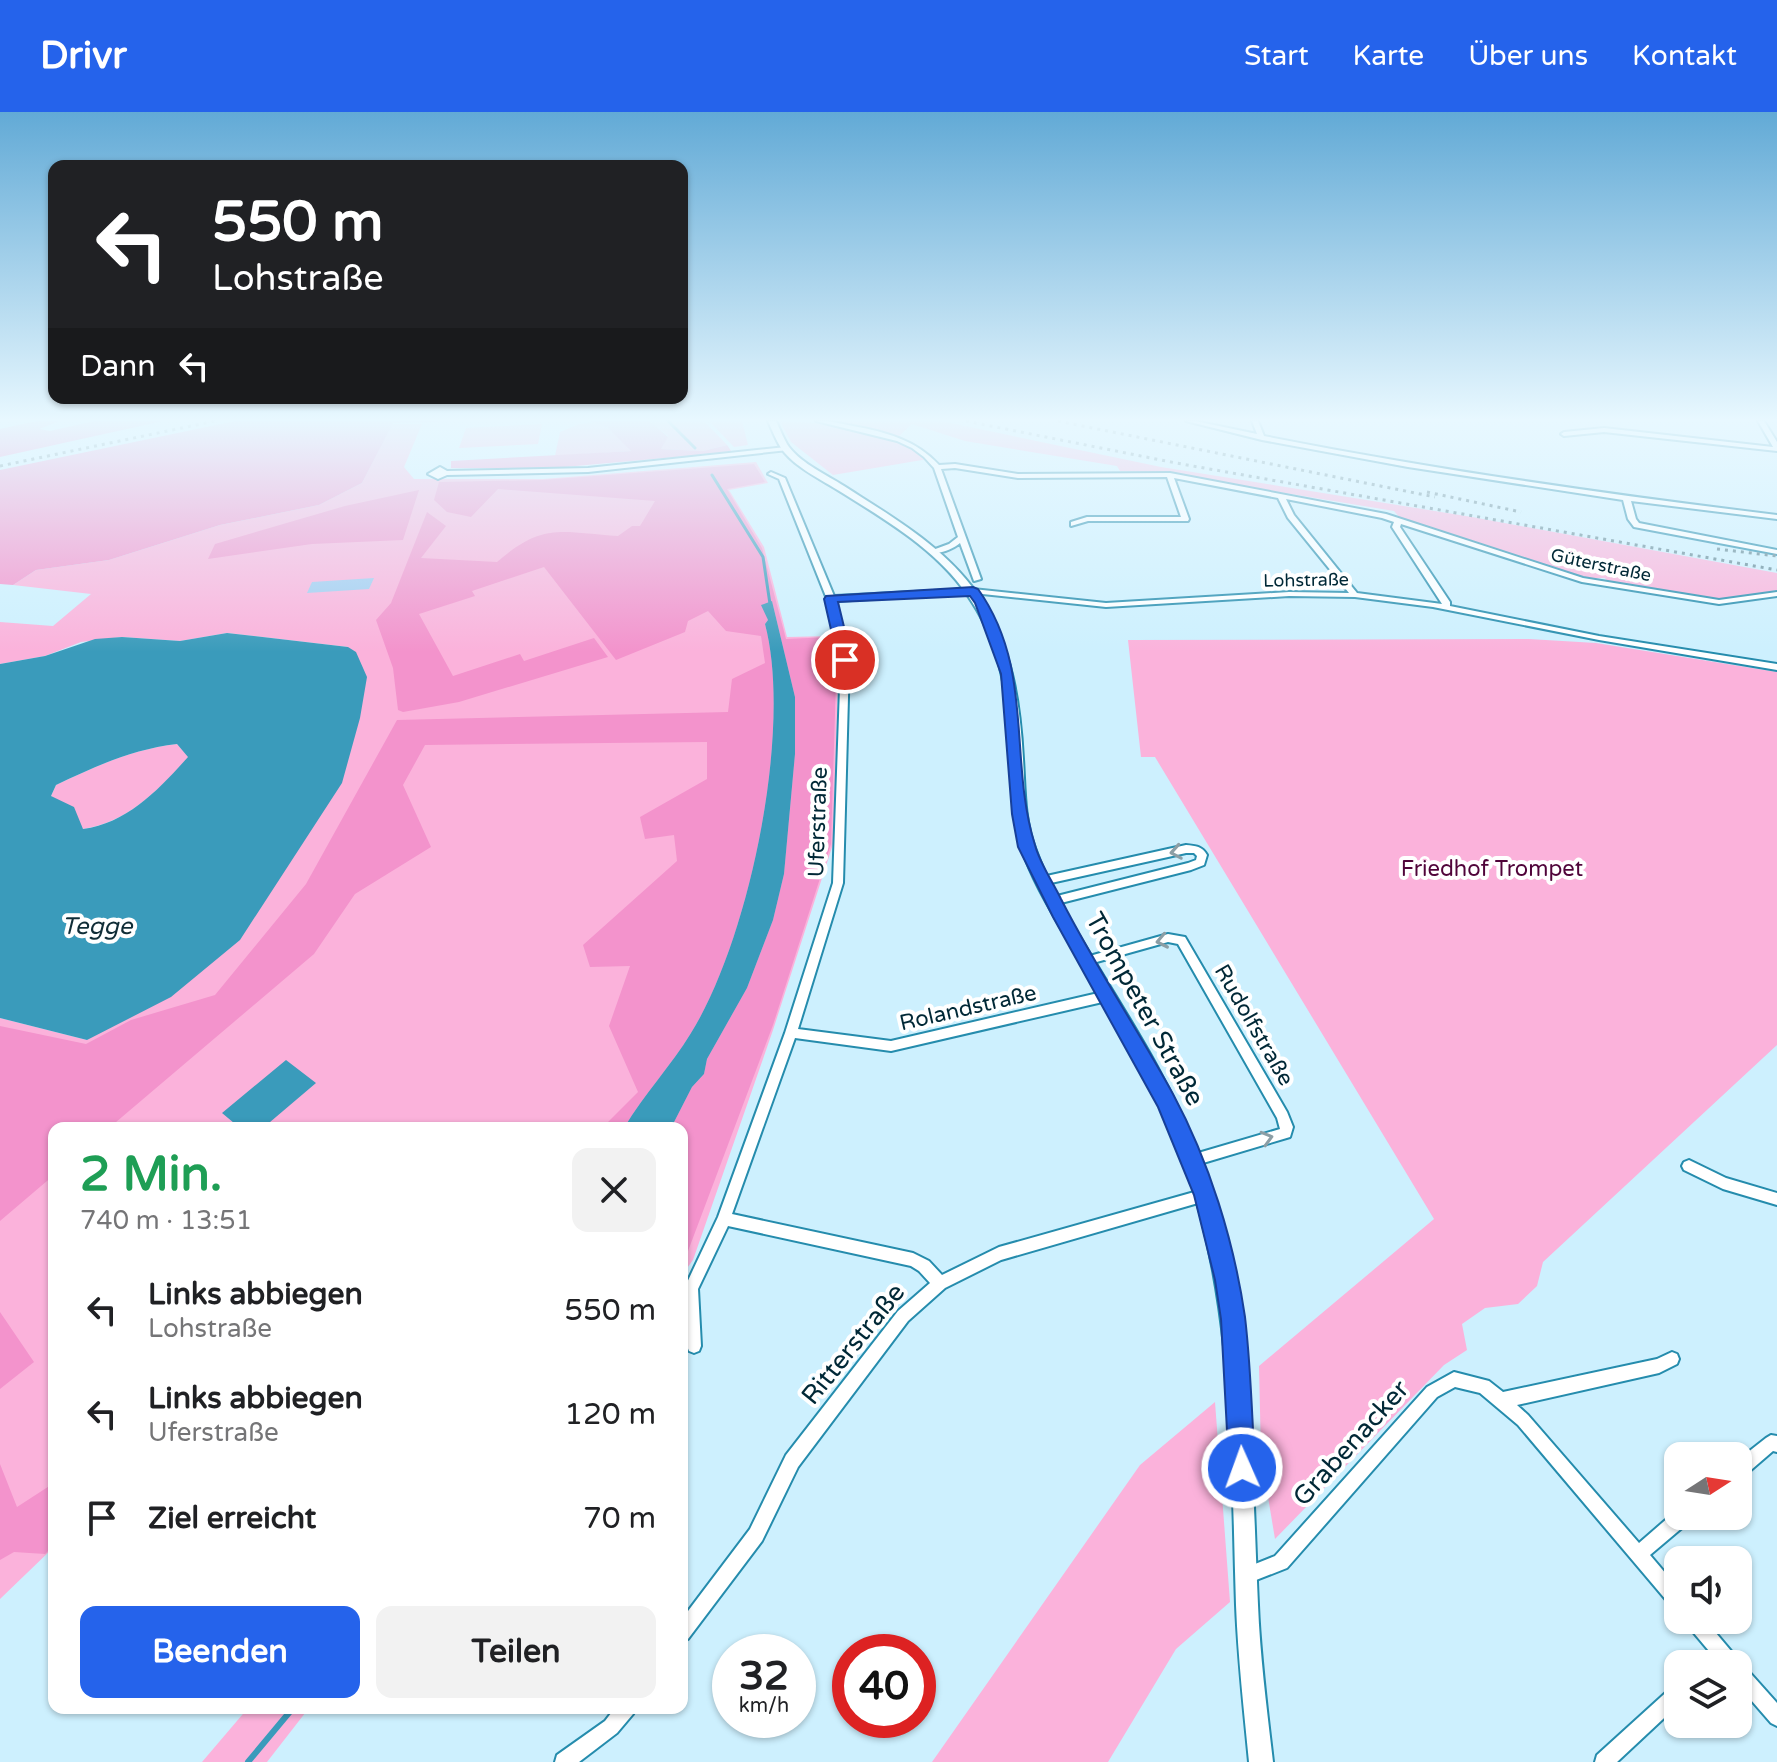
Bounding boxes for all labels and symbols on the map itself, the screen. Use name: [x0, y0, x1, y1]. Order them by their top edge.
street label: Güterstraße: [1549, 544, 1653, 586]
street label: Lohstraße: [1263, 568, 1349, 592]
pin: [811, 626, 879, 694]
street label: Uferstraße: [803, 766, 833, 878]
one-way arrow: [1169, 842, 1182, 859]
park label: Friedhof Trompet: [1401, 856, 1583, 882]
street label: Trompeter Straße: [1079, 907, 1211, 1111]
water label: Tegge: [62, 912, 134, 941]
one-way arrow: [1155, 932, 1169, 949]
street label: Rudolfstraße: [1209, 960, 1299, 1090]
street label: Rolandstraße: [897, 980, 1039, 1036]
one-way arrow: [1260, 1131, 1274, 1147]
street label: Ritterstraße: [795, 1277, 911, 1411]
street label: Grabenacker: [1287, 1374, 1416, 1512]
position arrow: [1200, 1426, 1284, 1510]
north arrow: [1664, 1442, 1752, 1530]
speed limit sign: 40: [832, 1634, 936, 1738]

